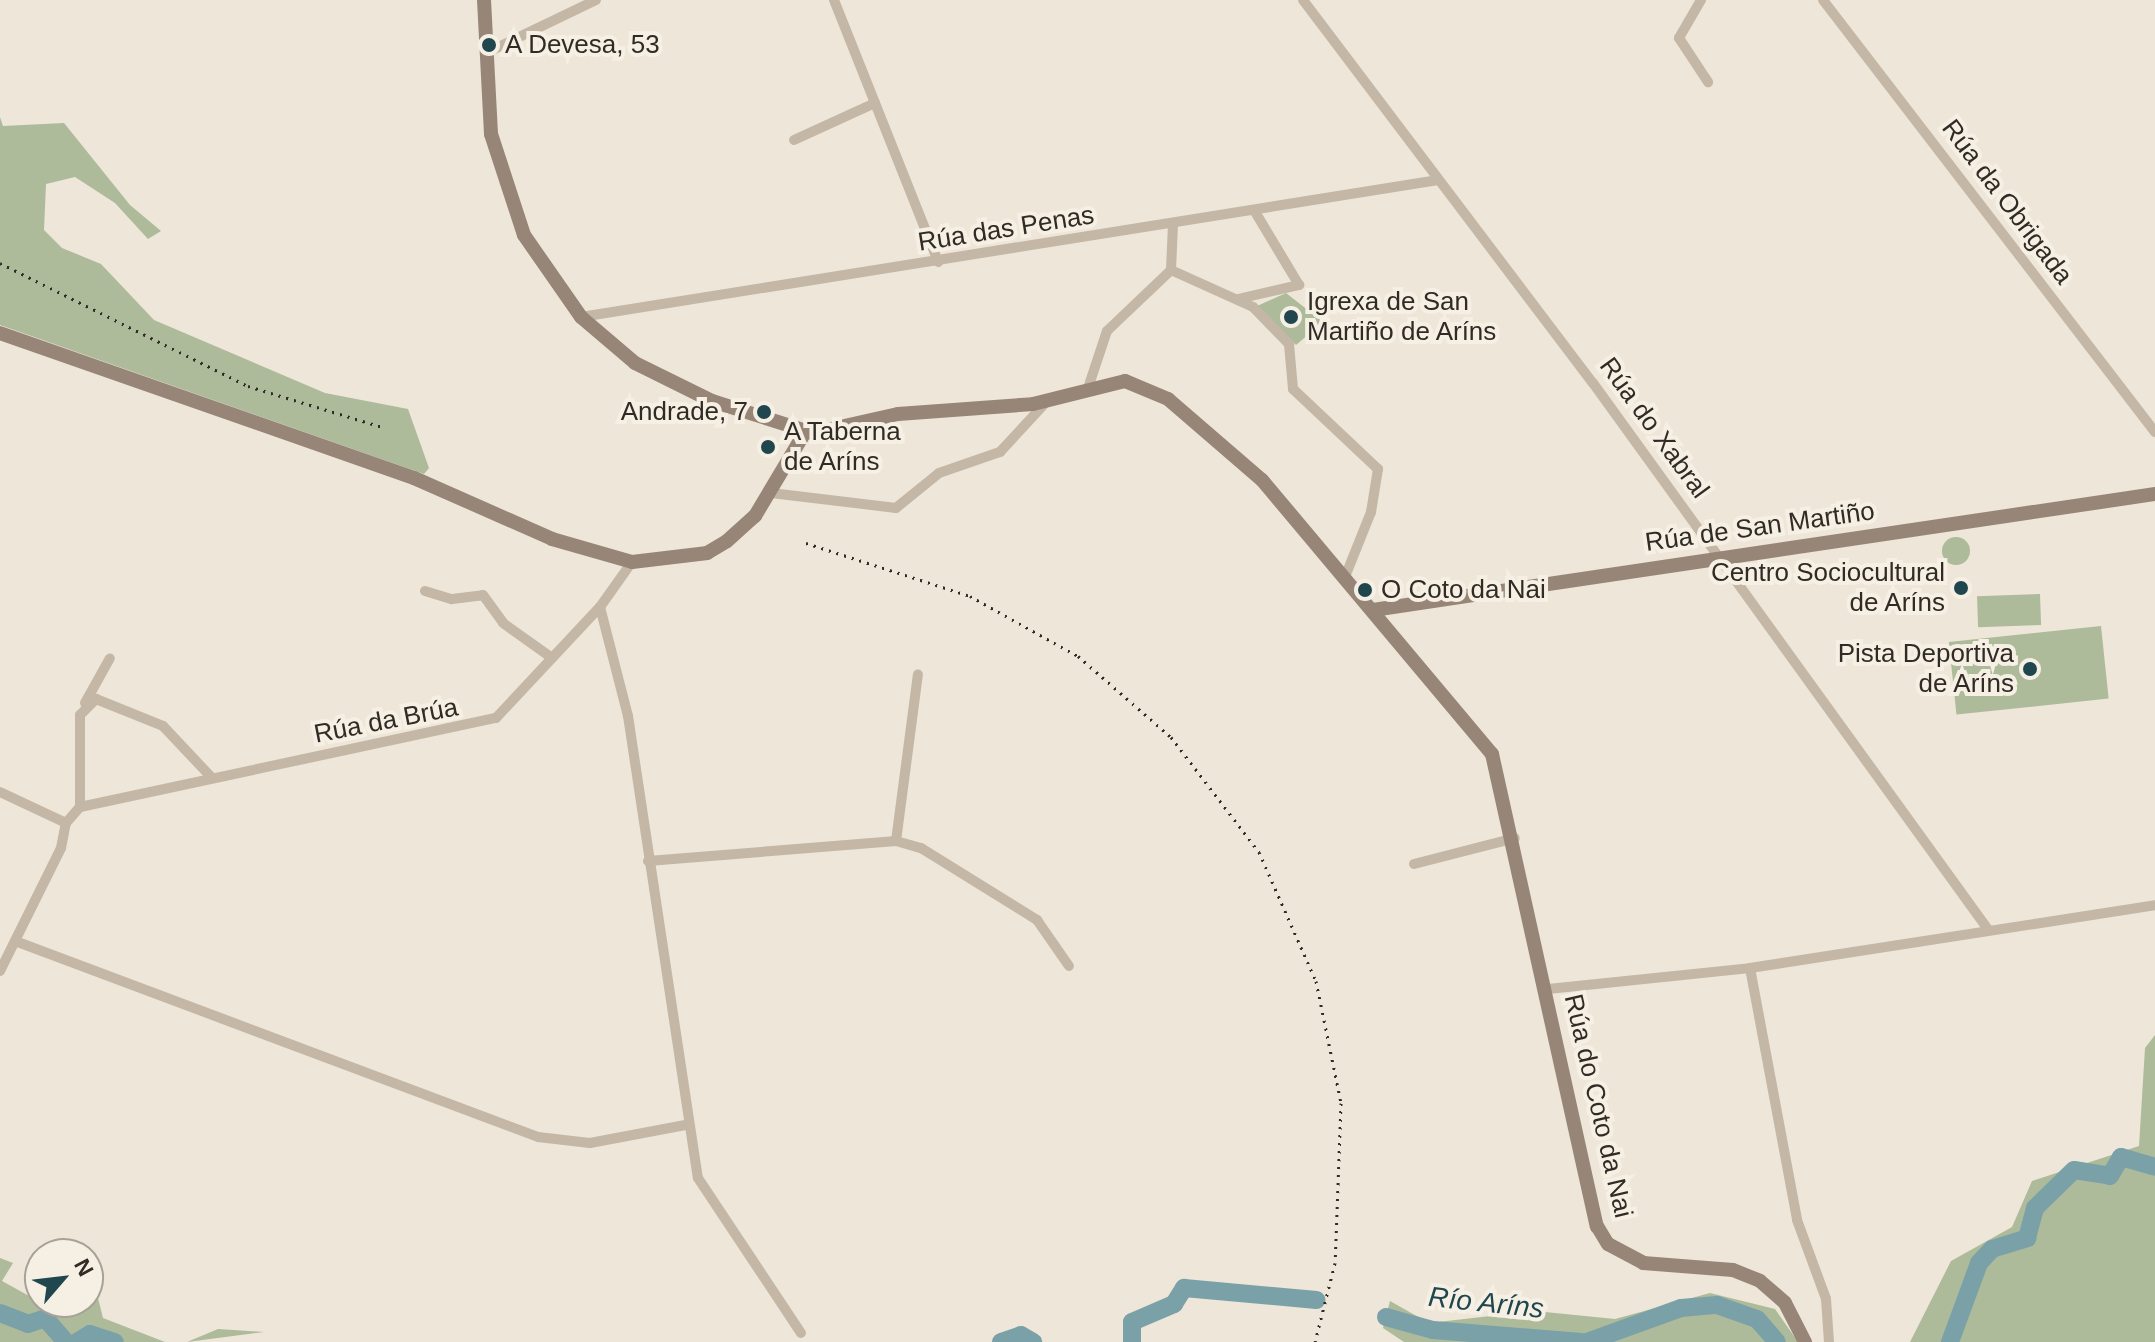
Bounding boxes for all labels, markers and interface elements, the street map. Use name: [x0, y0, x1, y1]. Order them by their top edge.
place label: A Devesa, 53: [505, 29, 661, 61]
marker: A Devesa, 53: [480, 36, 498, 54]
street label: Rúa da Obrigada: [1935, 114, 2079, 290]
street label: Rúa das Penas: [916, 200, 1096, 258]
place label: Igrexa de San Martiño de Aríns: [1307, 286, 1498, 348]
marker: Igrexa de San Martiño de Aríns: [1282, 308, 1300, 326]
street label: Rúa do Xabral: [1593, 352, 1715, 504]
place label: Andrade, 7: [621, 396, 748, 428]
marker: Andrade, 7: [755, 403, 773, 421]
place label: A Taberna de Aríns: [784, 416, 903, 478]
marker: A Taberna de Aríns: [759, 438, 777, 456]
street label: Rúa de San Martiño: [1643, 495, 1877, 559]
place label: Centro Sociocultural de Aríns: [1711, 557, 1945, 618]
place label: O Coto da Nai: [1381, 574, 1546, 606]
marker: Centro Sociocultural de Aríns: [1952, 579, 1970, 597]
marker: O Coto da Nai: [1356, 581, 1374, 599]
place label: Pista Deportiva de Aríns: [1838, 638, 2014, 700]
marker: Pista Deportiva de Aríns: [2021, 660, 2039, 678]
street label: Rúa da Brúa: [311, 692, 461, 750]
street label: Rúa do Coto da Nai: [1557, 991, 1639, 1221]
north arrow: [24, 1238, 104, 1318]
text: N: [69, 1255, 99, 1280]
water label: Río Aríns: [1426, 1280, 1546, 1326]

